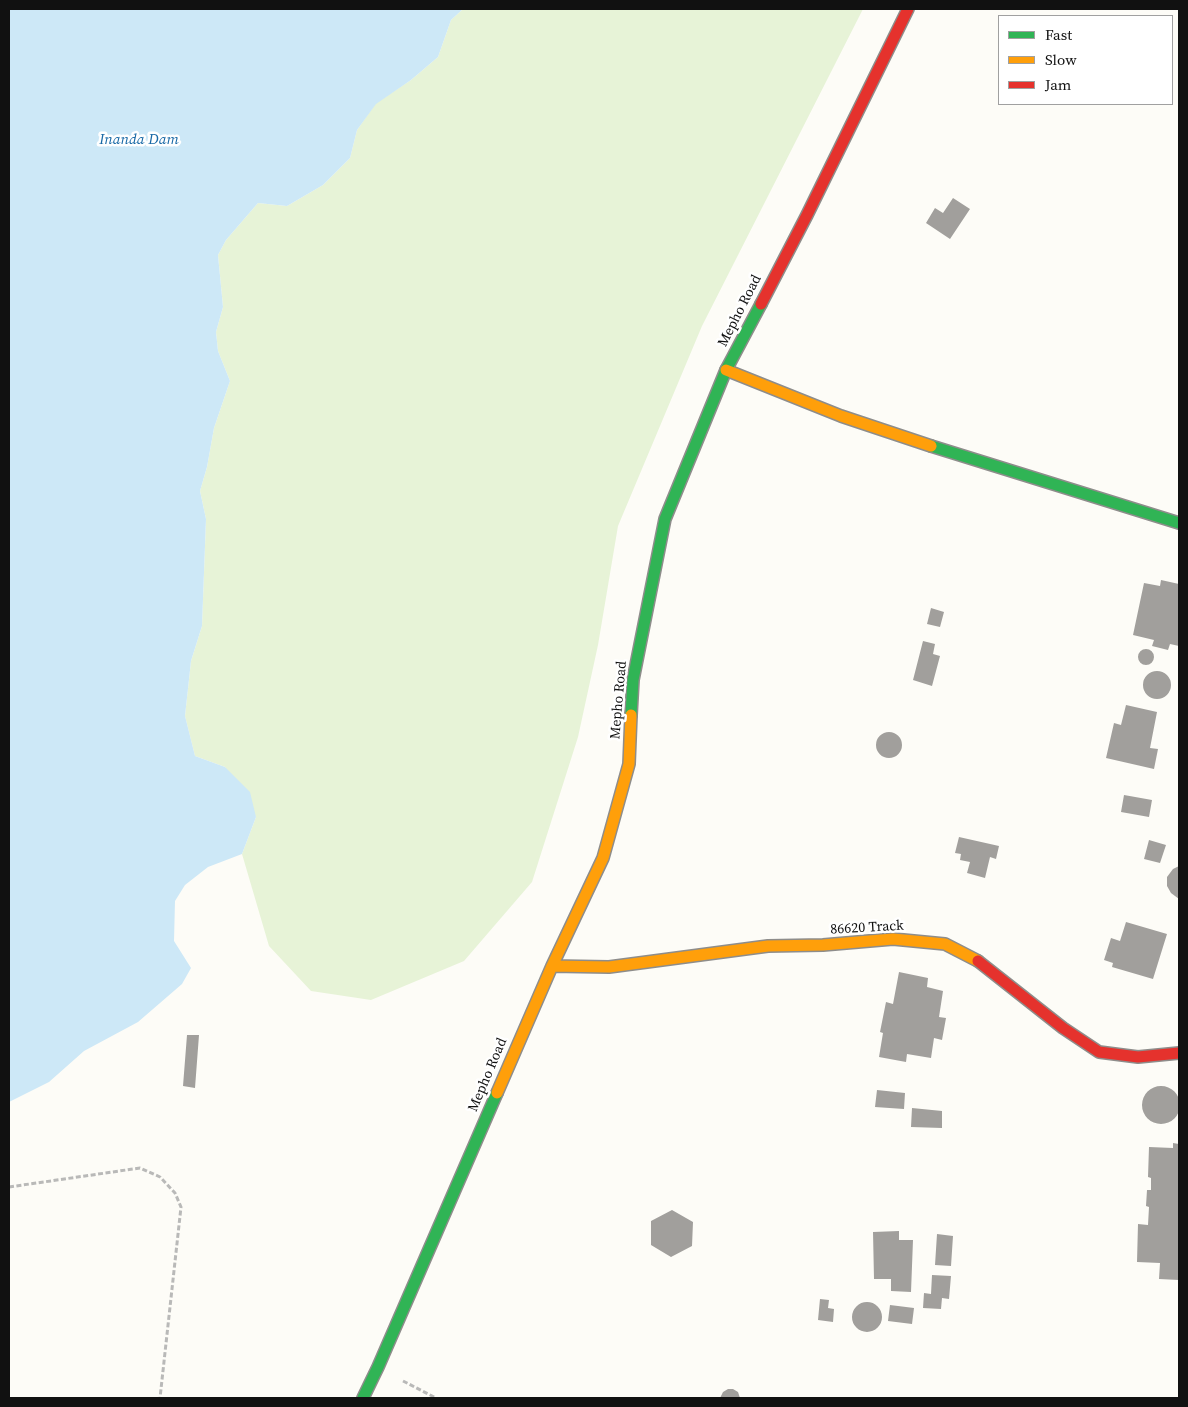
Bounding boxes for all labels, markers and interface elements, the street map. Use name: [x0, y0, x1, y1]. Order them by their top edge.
legend: [998, 15, 1173, 105]
text: Fast: [1045, 24, 1072, 45]
text: Slow: [1045, 49, 1077, 70]
text: Jam: [1045, 74, 1071, 95]
water label: Inanda Dam: [99, 131, 179, 149]
street label: Mepho Road: [715, 272, 765, 350]
street label: Mepho Road: [607, 660, 631, 740]
street label: 86620 Track: [830, 918, 904, 938]
street label: Mepho Road: [465, 1036, 511, 1114]

